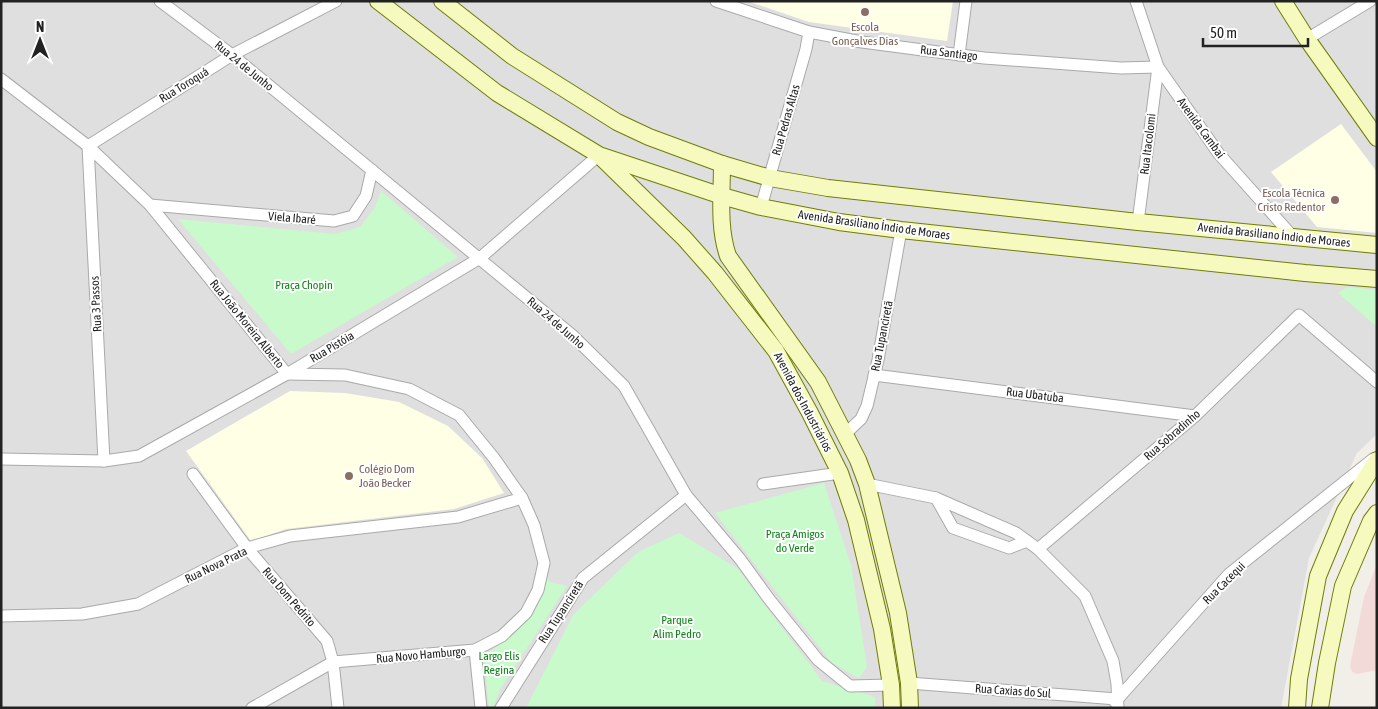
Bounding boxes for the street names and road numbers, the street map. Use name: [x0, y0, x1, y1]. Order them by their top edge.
street label: Rua 24 de Junho: [212, 38, 277, 94]
street label: Rua Santiago: [919, 43, 979, 64]
street label: Rua Toroquá: [157, 64, 211, 106]
street label: Rua Pedras Altas: [769, 83, 803, 157]
street label: Avenida Cambaí: [1174, 95, 1228, 161]
street label: Rua Itacolomi: [1137, 113, 1159, 175]
street label: Avenida Brasiliano Índio de Moraes: [797, 207, 951, 243]
street label: Viela Ibaré: [268, 209, 316, 227]
street label: Avenida Brasiliano Índio de Moraes: [1197, 220, 1351, 250]
street label: Rua 3 Passos: [88, 276, 104, 332]
street label: Rua João Moreira Alberto: [207, 277, 287, 371]
street label: Rua 24 de Junho: [524, 294, 588, 352]
street label: Rua Tupanciretã: [868, 299, 896, 373]
street label: Rua Pistóia: [307, 328, 357, 366]
street label: Avenida dos Industriários: [771, 350, 835, 454]
street label: Rua Ubatuba: [1005, 385, 1065, 405]
street label: Rua Sobradinho: [1141, 407, 1203, 463]
street label: Rua Nova Prata: [183, 544, 249, 586]
street label: Rua Cacequi: [1200, 559, 1248, 607]
street label: Rua Dom Pedrito: [260, 565, 319, 630]
street label: Rua Tupanciretã: [536, 578, 586, 646]
street label: Rua Novo Hamburgo: [375, 644, 467, 666]
street label: Rua Caxias do Sul: [975, 681, 1052, 701]

